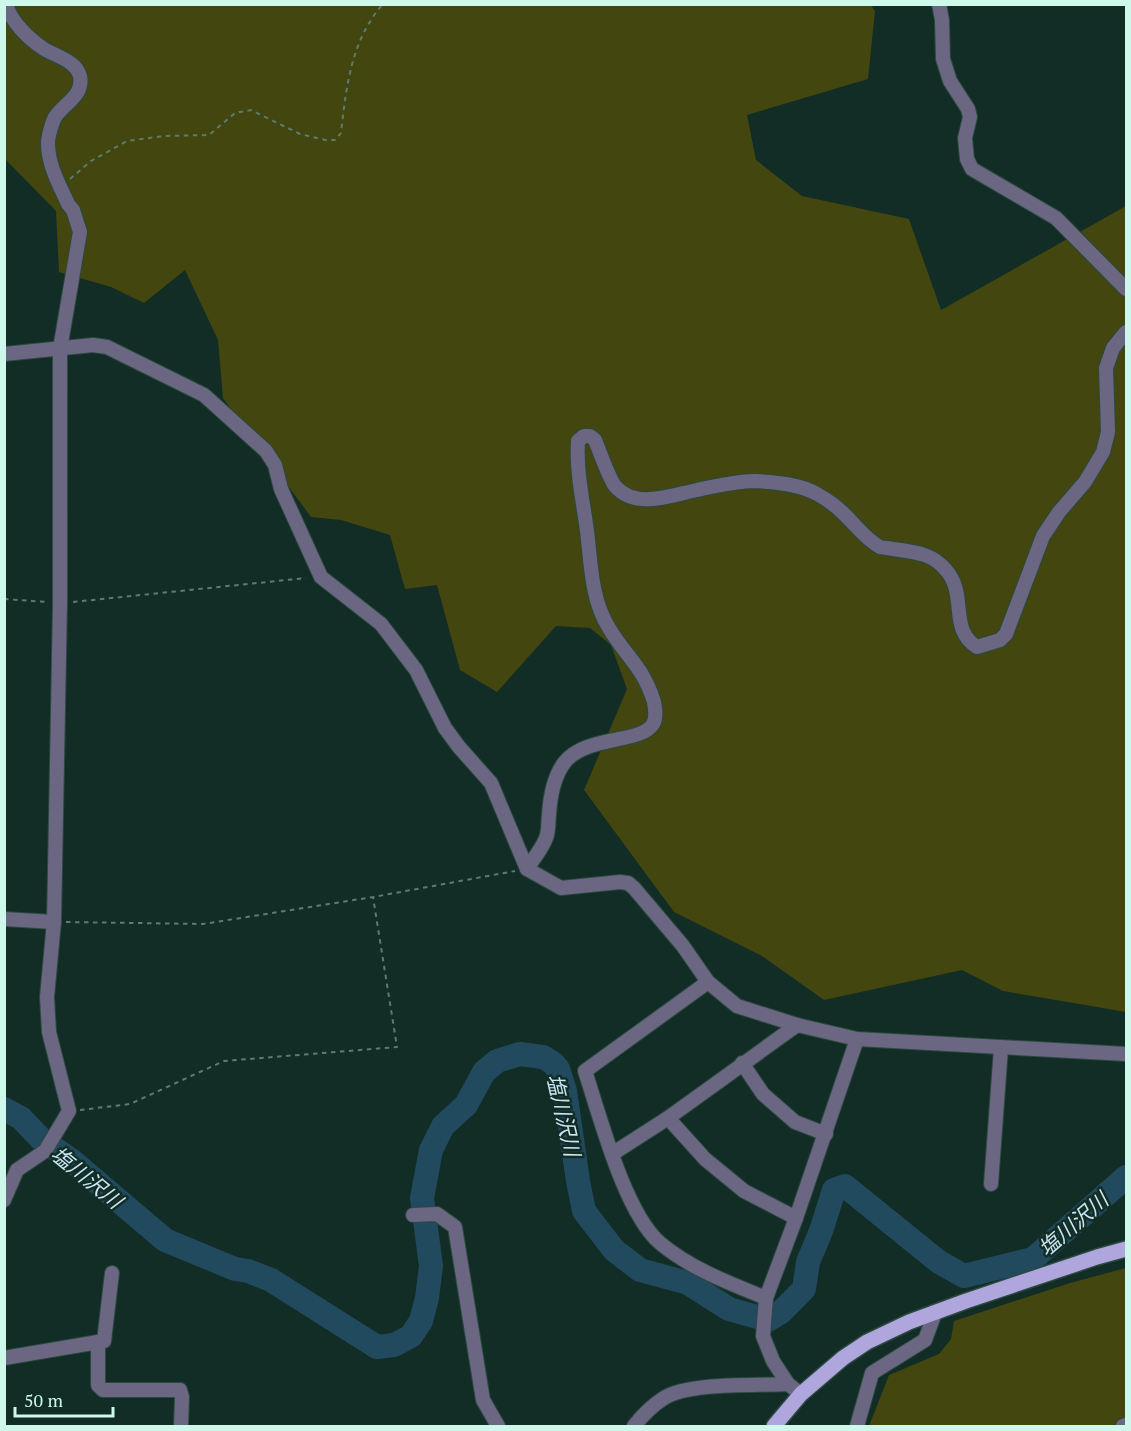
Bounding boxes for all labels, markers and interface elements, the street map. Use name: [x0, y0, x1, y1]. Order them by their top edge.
water label: 塩川沢川: [541, 1071, 588, 1161]
water label: 塩川沢川: [46, 1140, 130, 1216]
water label: 塩川沢川: [1032, 1185, 1115, 1262]
scale bar: [15, 1380, 112, 1418]
text: 50 m: [24, 1388, 64, 1412]

